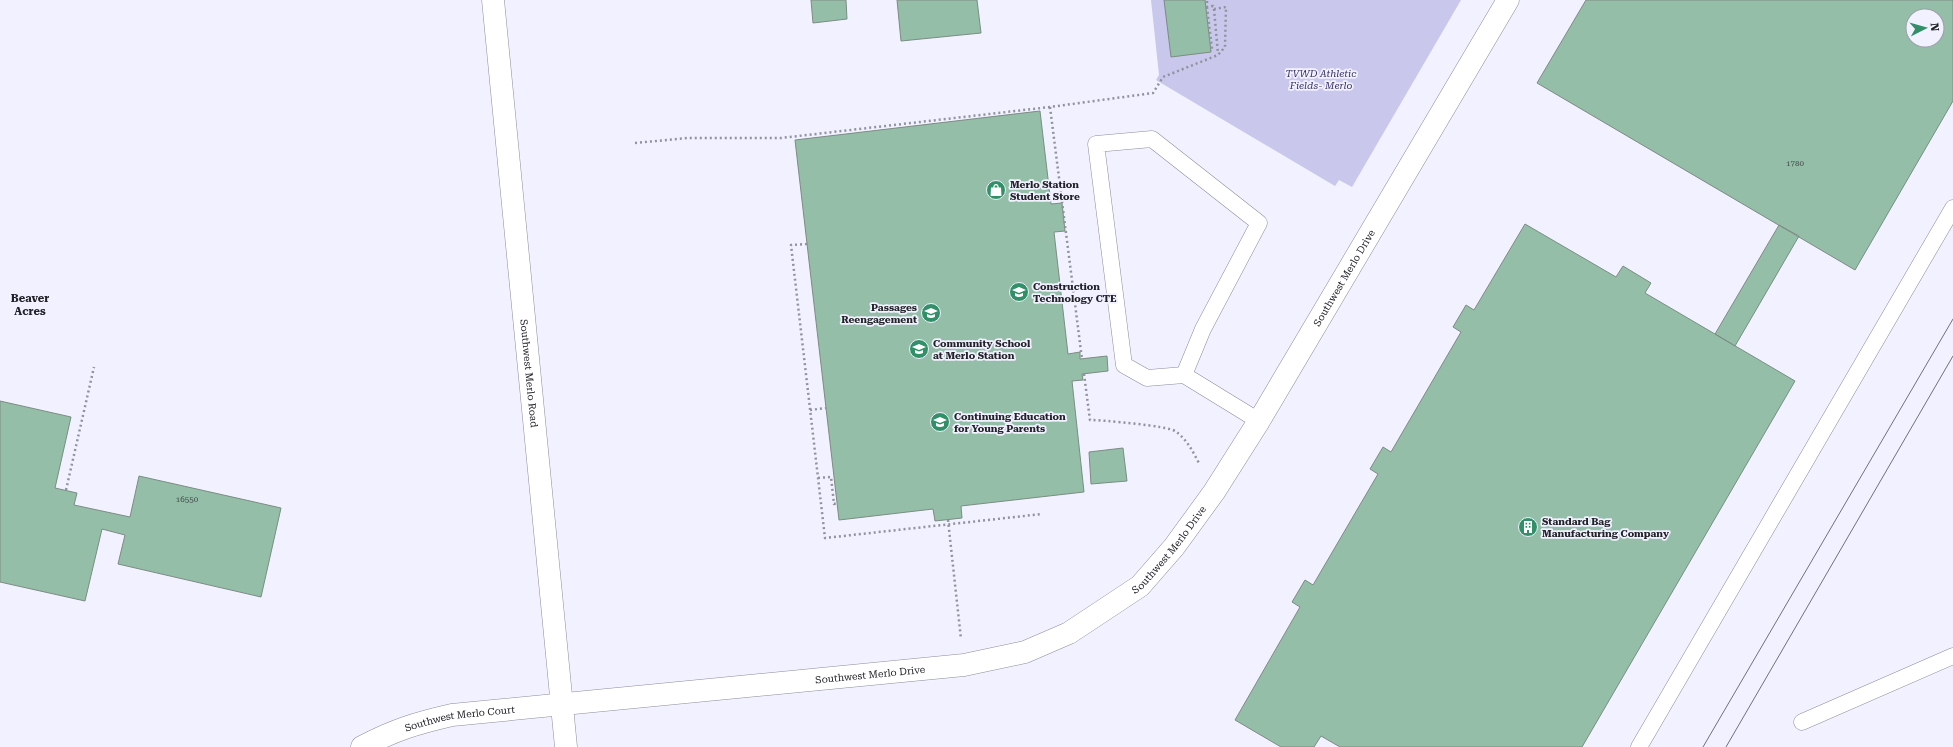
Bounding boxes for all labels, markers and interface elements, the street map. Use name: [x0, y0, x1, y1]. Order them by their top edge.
north arrow: [1905, 8, 1945, 48]
text: N: [1928, 22, 1941, 32]
park label: TVWD Athletic Fields- Merlo: [1286, 68, 1357, 91]
house number: 1780: [1786, 159, 1804, 168]
shop icon: Merlo Station Student Store: [985, 179, 1007, 201]
place label: Merlo Station Student Store: [1010, 179, 1080, 202]
street label: Southwest Merlo Drive: [1311, 227, 1377, 328]
school or university icon: Construction Technology CTE: [1008, 281, 1030, 303]
place label: Construction Technology CTE: [1033, 281, 1117, 304]
district label: Beaver Acres: [11, 292, 49, 318]
place label: Passages Reengagement: [841, 302, 917, 325]
school or university icon: Passages Reengagement: [920, 302, 942, 324]
street label: Southwest Merlo Road: [518, 319, 540, 429]
school or university icon: Community School at Merlo Station: [908, 338, 930, 360]
place label: Community School at Merlo Station: [933, 338, 1031, 361]
school or university icon: Continuing Education for Young Parents: [929, 411, 951, 433]
place label: Continuing Education for Young Parents: [954, 411, 1066, 434]
house number: 16550: [176, 495, 199, 504]
street label: Southwest Merlo Drive: [1130, 503, 1208, 596]
building icon: Standard Bag Manufacturing Company: [1517, 516, 1539, 538]
place label: Standard Bag Manufacturing Company: [1542, 516, 1669, 539]
street label: Southwest Merlo Drive: [815, 664, 926, 686]
street label: Southwest Merlo Court: [403, 704, 516, 734]

